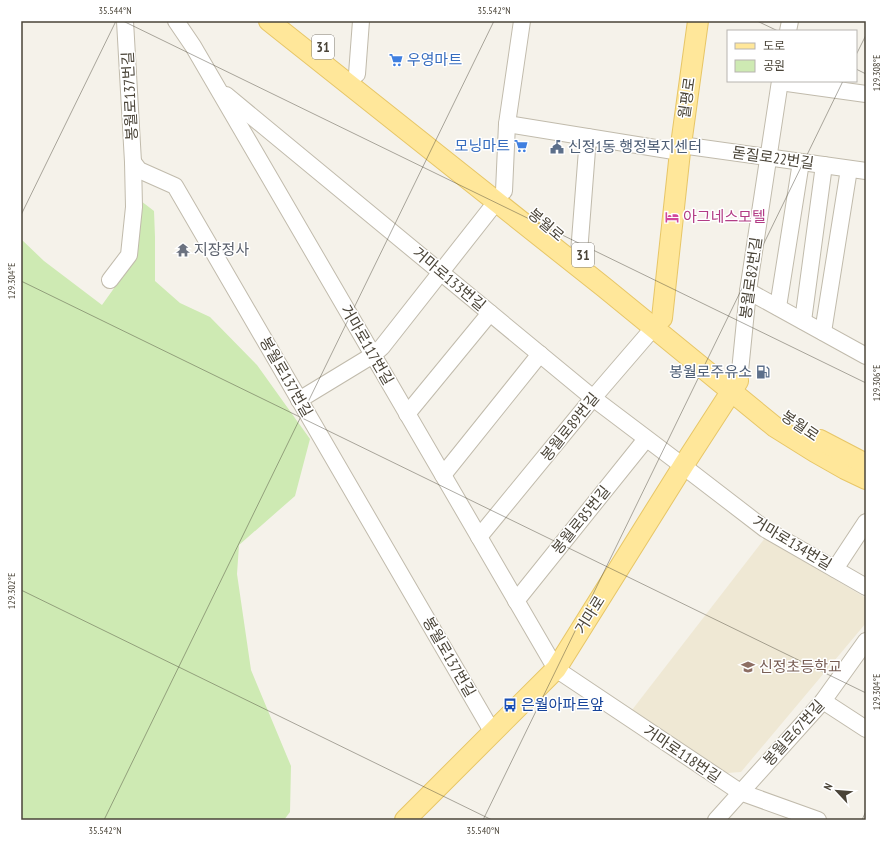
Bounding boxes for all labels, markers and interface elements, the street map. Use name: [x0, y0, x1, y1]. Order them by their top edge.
text: 35.544°N: [98, 4, 132, 17]
text: 35.542°N: [477, 4, 511, 17]
legend: [727, 30, 857, 82]
road number: 31: [312, 35, 334, 59]
text: 도로: [763, 38, 785, 53]
place label: 우영마트: [407, 50, 462, 69]
street label: 봉월로137번길: [118, 51, 141, 141]
supermarket icon: 우영마트: [388, 52, 404, 68]
text: 129.308°E: [870, 55, 883, 91]
text: 공원: [763, 58, 785, 73]
street label: 월평로: [674, 76, 699, 120]
place label: 모닝마트: [455, 136, 510, 155]
place label: 신정1동 행정복지센터: [568, 137, 702, 156]
supermarket icon: 모닝마트: [513, 138, 529, 154]
public building icon: 신정1동 행정복지센터: [549, 139, 565, 155]
street label: 돋질로22번길: [731, 142, 815, 173]
street label: 봉월로: [524, 204, 568, 245]
place label: 아그네스모텔: [683, 207, 766, 226]
hotel icon: 아그네스모텔: [664, 209, 680, 225]
street label: 봉월로82번길: [735, 236, 766, 320]
place label: 지장정사: [194, 240, 249, 259]
temple icon: 지장정사: [175, 242, 191, 258]
street label: 거마로133번길: [409, 243, 490, 315]
road number: 31: [572, 243, 594, 267]
text: 129.304°E: [5, 263, 18, 299]
street label: 거마로117번길: [337, 301, 398, 388]
street label: 봉월로137번길: [256, 333, 317, 420]
place label: 봉월로주유소: [669, 362, 752, 381]
fuel station icon: 봉월로주유소: [755, 364, 771, 380]
text: 129.306°E: [870, 365, 883, 401]
street label: 봉월로89번길: [536, 389, 603, 465]
street label: 봉월로: [778, 406, 823, 445]
street label: 봉월로85번길: [547, 482, 614, 558]
street label: 거마로134번길: [749, 511, 835, 574]
text: 129.302°E: [5, 573, 18, 609]
street label: 거마로: [571, 592, 609, 637]
street label: 봉월로137번길: [419, 613, 480, 700]
place label: 신정초등학교: [759, 657, 842, 676]
school or university icon: 신정초등학교: [740, 659, 756, 675]
text: 129.304°E: [870, 674, 883, 710]
place label: 은월아파트앞: [521, 695, 604, 714]
street label: 봉월로67번길: [759, 696, 828, 770]
bus stop icon: 은월아파트앞: [502, 697, 518, 713]
street label: 거마로118번길: [640, 721, 725, 786]
north arrow: [817, 771, 857, 811]
text: N: [820, 781, 836, 792]
text: 35.542°N: [88, 824, 122, 837]
text: 35.540°N: [466, 824, 500, 837]

